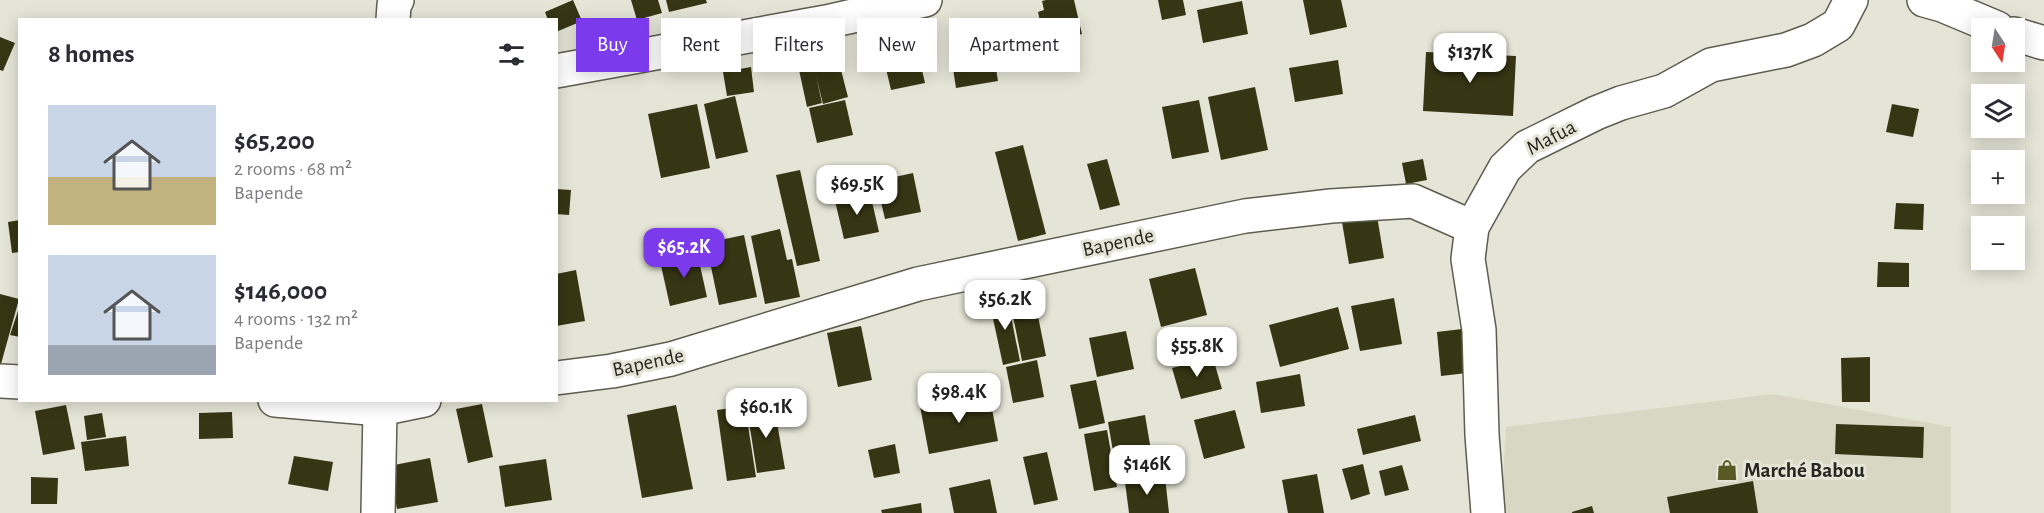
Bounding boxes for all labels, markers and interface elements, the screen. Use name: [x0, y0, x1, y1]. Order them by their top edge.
chip: Buy: [576, 18, 649, 72]
chip: Rent: [661, 18, 741, 72]
chip: Filters: [753, 18, 845, 72]
chip: New: [857, 18, 937, 72]
chip: Apartment: [949, 18, 1080, 72]
north arrow: [1971, 18, 2025, 72]
map controls: [1971, 18, 2025, 270]
pin: $137K: [1428, 33, 1512, 84]
icon: filters: [495, 38, 528, 71]
text: 8 homes: [48, 41, 135, 67]
text: $137K: [1447, 42, 1493, 62]
button: layers: [1971, 84, 2025, 138]
street label: Mafua: [1523, 116, 1580, 159]
text: $65,200: [234, 128, 315, 154]
icon: home: [96, 129, 168, 201]
button: +: [1971, 150, 2025, 204]
text: 2 rooms · 68 m²: [234, 159, 352, 179]
pin: $69.5K: [808, 165, 906, 216]
text: $69.5K: [830, 174, 884, 194]
text: Bapende: [234, 183, 303, 203]
button: −: [1971, 216, 2025, 270]
street label: Bapende: [1080, 225, 1156, 260]
pin: $65.2K: [635, 228, 733, 279]
text: $65.2K: [658, 237, 710, 257]
text: $146,000: [234, 278, 327, 304]
icon: home: [96, 279, 168, 351]
pin: $56.2K: [956, 280, 1054, 331]
text: $56.2K: [979, 289, 1031, 309]
text: 4 rooms · 132 m²: [234, 309, 358, 329]
pin: $55.8K: [1148, 327, 1246, 378]
text: Bapende: [234, 333, 303, 353]
text: $55.8K: [1171, 336, 1223, 356]
street label: Bapende: [610, 345, 686, 380]
pin: $98.4K: [910, 373, 1008, 424]
text: $98.4K: [932, 382, 986, 402]
pin: $60.1K: [717, 388, 815, 439]
text: $60.1K: [740, 397, 792, 417]
pin: $146K: [1105, 445, 1189, 496]
text: $146K: [1123, 454, 1171, 474]
shop icon: Marché Babou: [1715, 458, 1739, 482]
place label: Marché Babou: [1744, 460, 1865, 481]

